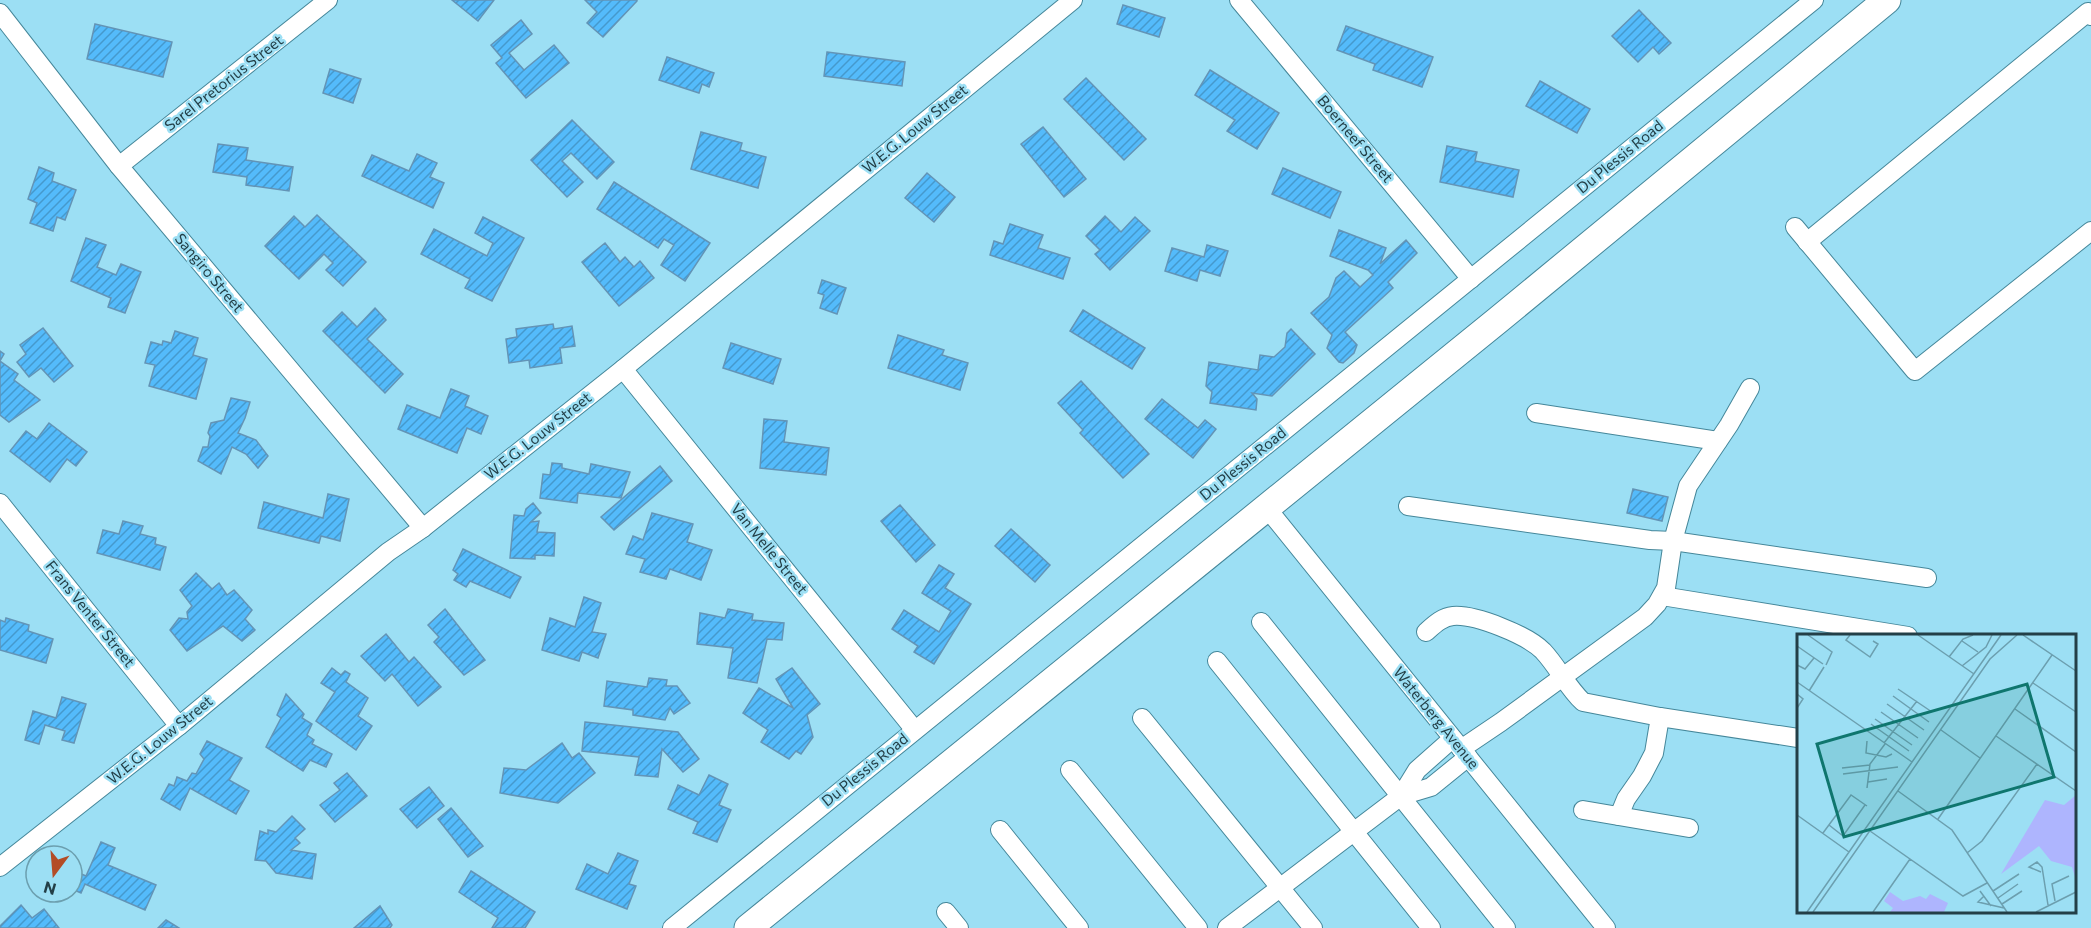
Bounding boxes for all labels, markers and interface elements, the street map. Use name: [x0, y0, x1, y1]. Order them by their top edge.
street label: Sarel Pretorius Street: [161, 30, 286, 134]
street label: W.E.G. Louw Street: [858, 80, 971, 176]
street label: Boerneef Street: [1314, 91, 1397, 186]
street label: Du Plessis Road: [1573, 116, 1666, 196]
street label: Sangiro Street: [172, 229, 248, 315]
street label: W.E.G. Louw Street: [480, 388, 594, 483]
street label: Du Plessis Road: [1196, 423, 1289, 503]
street label: Van Melle Street: [728, 499, 812, 598]
street label: Frans Venter Street: [42, 557, 139, 670]
inset map: [1797, 634, 2076, 913]
street label: Waterberg Avenue: [1390, 663, 1483, 772]
street label: W.E.G. Louw Street: [103, 691, 216, 787]
street label: Du Plessis Road: [818, 729, 911, 809]
north arrow: [24, 844, 84, 904]
text: N: [41, 878, 58, 900]

